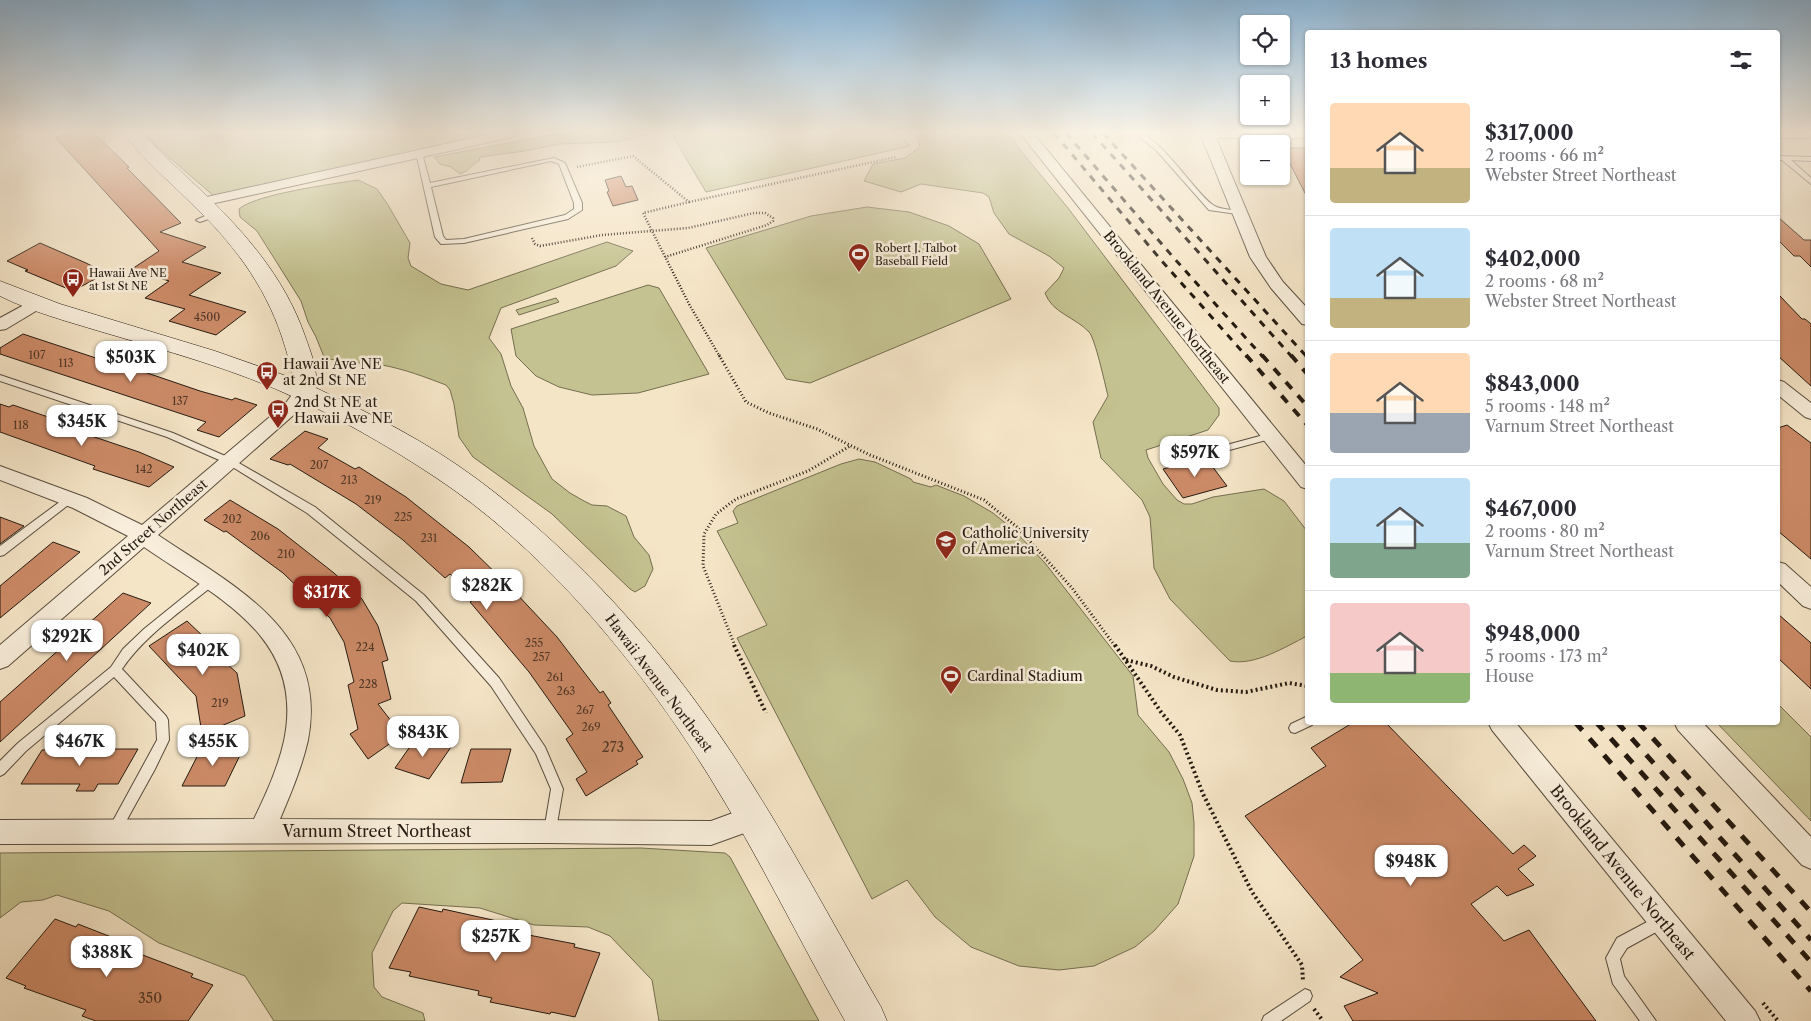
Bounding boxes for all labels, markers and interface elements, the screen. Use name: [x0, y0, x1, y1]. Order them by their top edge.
map controls: [1240, 15, 1290, 185]
button: locate: [1240, 15, 1290, 65]
icon: filters: [1727, 46, 1755, 74]
text: 13 homes: [1330, 48, 1428, 73]
button: +: [1240, 75, 1290, 125]
text: $317,000: [1485, 120, 1574, 145]
icon: home: [1370, 123, 1430, 183]
button: −: [1240, 135, 1290, 185]
text: 2 rooms · 66 m²: [1485, 145, 1604, 165]
text: Webster Street Northeast: [1485, 165, 1677, 185]
street label: Brookland Avenue Northeast: [1100, 227, 1234, 387]
place label: Robert J. Talbot Baseball Field: [875, 241, 957, 268]
sports icon: Robert J. Talbot Baseball Field: [847, 242, 871, 273]
text: $402,000: [1485, 246, 1581, 271]
icon: home: [1370, 248, 1430, 308]
place label: Hawaii Ave NE at 1st St NE: [89, 266, 167, 293]
bus stop icon: Hawaii Ave NE at 1st St NE: [61, 267, 85, 298]
text: 2 rooms · 68 m²: [1485, 271, 1604, 291]
text: Webster Street Northeast: [1485, 291, 1677, 311]
house number: 4500: [194, 310, 220, 324]
pin: $503K: [96, 340, 166, 383]
text: $503K: [106, 347, 156, 367]
house number: 107: [28, 348, 46, 362]
place label: Hawaii Ave NE at 2nd St NE: [283, 355, 382, 389]
house number: 113: [58, 356, 74, 370]
bus stop icon: Hawaii Ave NE at 2nd St NE: [255, 360, 279, 391]
text: $843,000: [1485, 371, 1580, 396]
icon: home: [1370, 373, 1430, 433]
place label: 2nd St NE at Hawaii Ave NE: [294, 393, 393, 427]
house number: 137: [172, 394, 189, 408]
text: 5 rooms · 148 m²: [1485, 396, 1610, 416]
bus stop icon: 2nd St NE at Hawaii Ave NE: [266, 398, 290, 429]
pin: $345K: [47, 404, 117, 447]
text: $345K: [57, 411, 107, 431]
text: Varnum Street Northeast: [1485, 416, 1674, 436]
house number: 118: [13, 418, 29, 432]
pin: $597K: [1160, 436, 1230, 478]
text: $597K: [1171, 442, 1219, 462]
house number: 207: [310, 458, 329, 472]
house number: 142: [135, 462, 153, 476]
house number: 213: [340, 473, 358, 487]
street label: 2nd Street Northeast: [95, 475, 211, 579]
house number: 219: [364, 493, 382, 507]
text: $467,000: [1485, 496, 1577, 521]
icon: home: [1370, 498, 1430, 558]
house number: 225: [394, 510, 412, 524]
house number: 202: [222, 512, 242, 526]
text: 2 rooms · 80 m²: [1485, 521, 1605, 541]
place label: Catholic University of America: [962, 524, 1090, 558]
house number: 206: [250, 529, 270, 543]
school or university icon: Catholic University of America: [934, 529, 958, 560]
house number: 231: [420, 531, 438, 545]
text: Varnum Street Northeast: [1485, 541, 1674, 561]
house number: 210: [277, 547, 295, 561]
pin: $282K: [452, 568, 522, 611]
text: $282K: [462, 575, 512, 595]
pin: $317K: [292, 576, 362, 618]
text: $317K: [304, 582, 350, 602]
street label: Hawaii Avenue Northeast: [601, 610, 717, 756]
pin: $292K: [32, 620, 102, 662]
text: $948,000: [1485, 621, 1580, 646]
icon: home: [1370, 623, 1430, 683]
text: $292K: [42, 626, 92, 646]
pin: $402K: [168, 634, 238, 676]
house number: 255: [525, 636, 543, 650]
text: $402K: [178, 640, 228, 660]
house number: 224: [355, 640, 375, 654]
text: 5 rooms · 173 m²: [1485, 646, 1608, 666]
house number: 257: [532, 650, 550, 664]
sports icon: Cardinal Stadium: [939, 664, 963, 695]
text: House: [1485, 666, 1534, 686]
place label: Cardinal Stadium: [967, 667, 1083, 685]
house number: 261: [546, 670, 564, 684]
house number: 228: [358, 677, 378, 691]
house number: 263: [557, 684, 575, 698]
house number: 219: [211, 696, 229, 710]
house number: 267: [576, 703, 595, 717]
pin: $843K: [388, 716, 458, 758]
house number: 269: [581, 720, 601, 734]
text: $843K: [398, 722, 448, 742]
pin: $467K: [45, 724, 115, 767]
pin: $455K: [178, 724, 248, 767]
text: $467K: [56, 731, 104, 751]
text: $455K: [189, 731, 237, 751]
house number: 273: [602, 738, 624, 756]
street label: Brookland Avenue Northeast: [1546, 781, 1700, 964]
street label: Varnum Street Northeast: [282, 821, 472, 841]
pin: $948K: [1376, 844, 1446, 887]
text: $948K: [1386, 851, 1436, 871]
pin: $257K: [461, 920, 531, 962]
text: $257K: [472, 926, 520, 946]
pin: $388K: [72, 936, 142, 978]
text: $388K: [82, 942, 132, 962]
house number: 350: [138, 989, 162, 1007]

